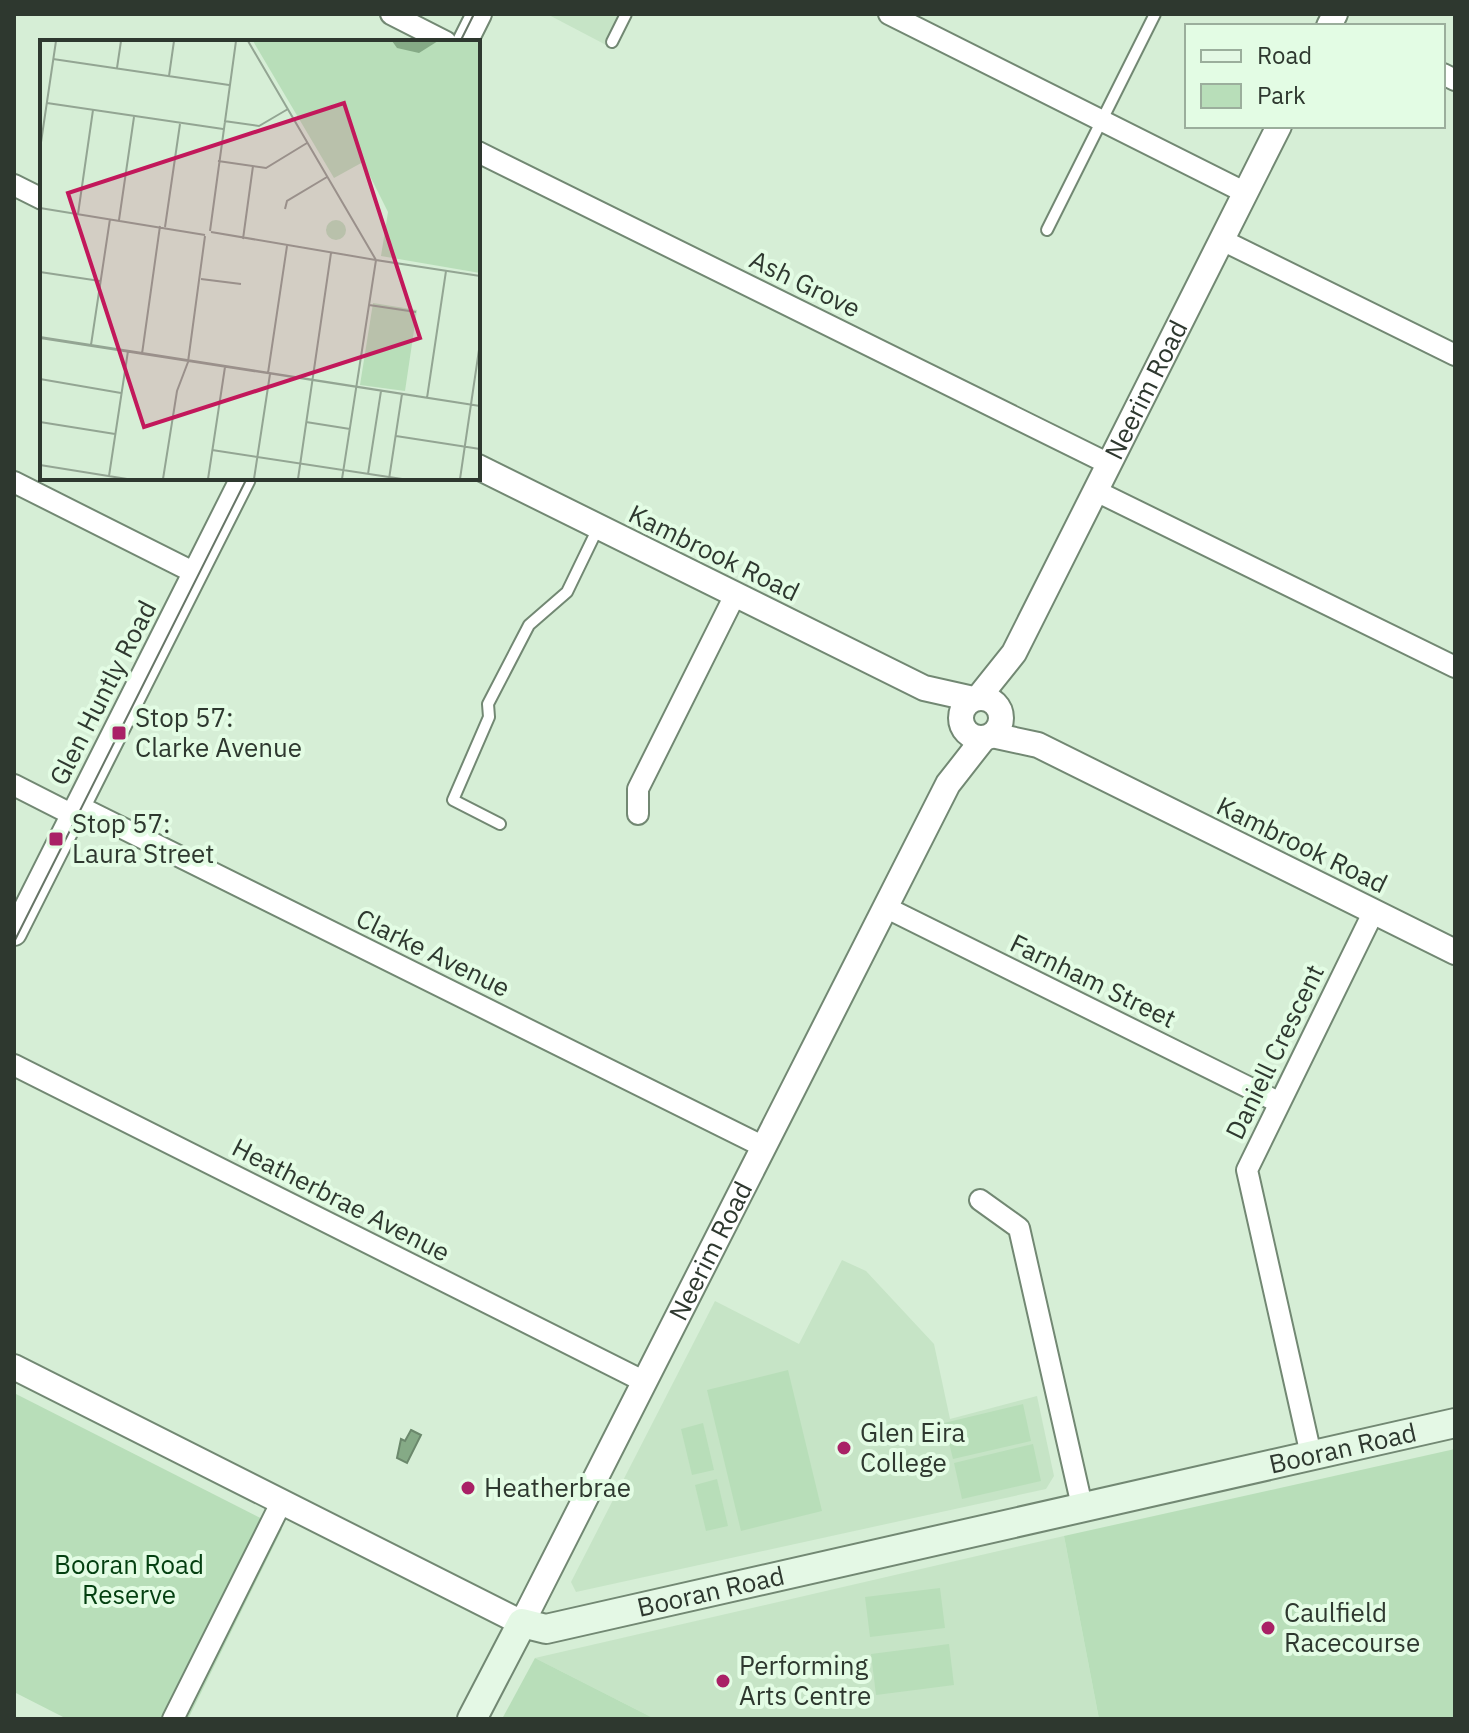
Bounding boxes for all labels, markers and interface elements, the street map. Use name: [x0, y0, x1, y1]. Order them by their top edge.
legend: [1185, 24, 1445, 128]
text: Road: [1257, 39, 1312, 71]
inset map: [40, 40, 480, 480]
text: Park: [1257, 79, 1306, 111]
street label: Ash Grove: [745, 242, 866, 324]
street label: Neerim Road: [1096, 314, 1195, 465]
street label: Kambrook Road: [623, 496, 805, 608]
street label: Glen Huntly Road: [41, 594, 163, 791]
place label: Stop 57: Clarke Avenue: [135, 700, 302, 764]
marker: Stop 57: Clarke Avenue: [110, 724, 128, 742]
street label: Kambrook Road: [1211, 788, 1393, 900]
place label: Stop 57: Laura Street: [72, 806, 214, 870]
marker: Stop 57: Laura Street: [47, 830, 65, 848]
street label: Clarke Avenue: [351, 900, 516, 1004]
street label: Farnham Street: [1005, 925, 1182, 1035]
street label: Daniell Crescent: [1217, 958, 1331, 1145]
street label: Heatherbrae Avenue: [227, 1130, 456, 1269]
street label: Neerim Road: [660, 1175, 759, 1326]
street label: Booran Road: [1266, 1414, 1420, 1481]
place label: Glen Eira College: [860, 1415, 965, 1479]
marker: Glen Eira College: [835, 1439, 853, 1457]
place label: Heatherbrae: [484, 1470, 631, 1504]
marker: Heatherbrae: [459, 1479, 477, 1497]
park label: Booran Road Reserve: [54, 1547, 204, 1611]
street label: Booran Road: [634, 1557, 788, 1624]
place label: Caulfield Racecourse: [1284, 1595, 1420, 1659]
marker: Caulfield Racecourse: [1259, 1619, 1277, 1637]
place label: Performing Arts Centre: [739, 1648, 871, 1712]
marker: Performing Arts Centre: [714, 1672, 732, 1690]

